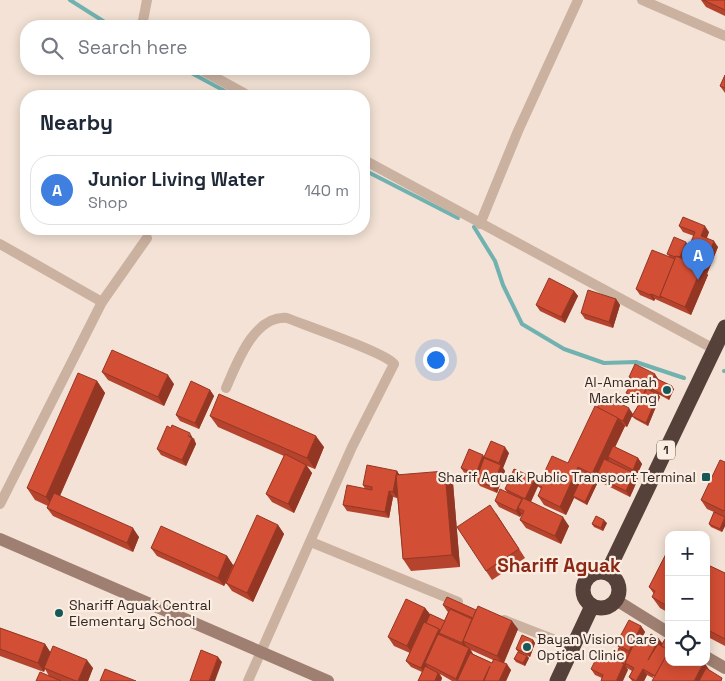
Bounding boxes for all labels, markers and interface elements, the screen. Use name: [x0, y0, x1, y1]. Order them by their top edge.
search box: [20, 20, 370, 75]
icon: search: [38, 34, 66, 62]
text: Search here: [78, 35, 188, 60]
text: Nearby: [40, 109, 113, 136]
text: Junior Living Water: [88, 167, 265, 192]
text: A: [52, 180, 62, 201]
text: 140 m: [304, 180, 349, 201]
text: Shop: [88, 192, 128, 213]
pin: A: [682, 239, 714, 280]
your location: [423, 347, 449, 373]
place label: Al-Amanah Marketing: [584, 373, 657, 407]
marker: Al-Amanah Marketing: [661, 384, 673, 396]
road number: 1: [657, 440, 675, 460]
place label: Sharif Aguak Public Transport Terminal: [438, 468, 696, 486]
marker: Sharif Aguak Public Transport Terminal: [700, 471, 712, 483]
map controls: [665, 531, 710, 666]
button: +: [665, 531, 710, 576]
district label: Shariff Aguak: [497, 553, 621, 578]
button: −: [665, 576, 710, 621]
place label: Shariff Aguak Central Elementary School: [69, 596, 211, 630]
marker: Shariff Aguak Central Elementary School: [53, 607, 65, 619]
button: locate: [665, 621, 710, 666]
place label: Bayan Vision Care Optical Clinic: [537, 630, 657, 664]
marker: Bayan Vision Care Optical Clinic: [521, 641, 533, 653]

